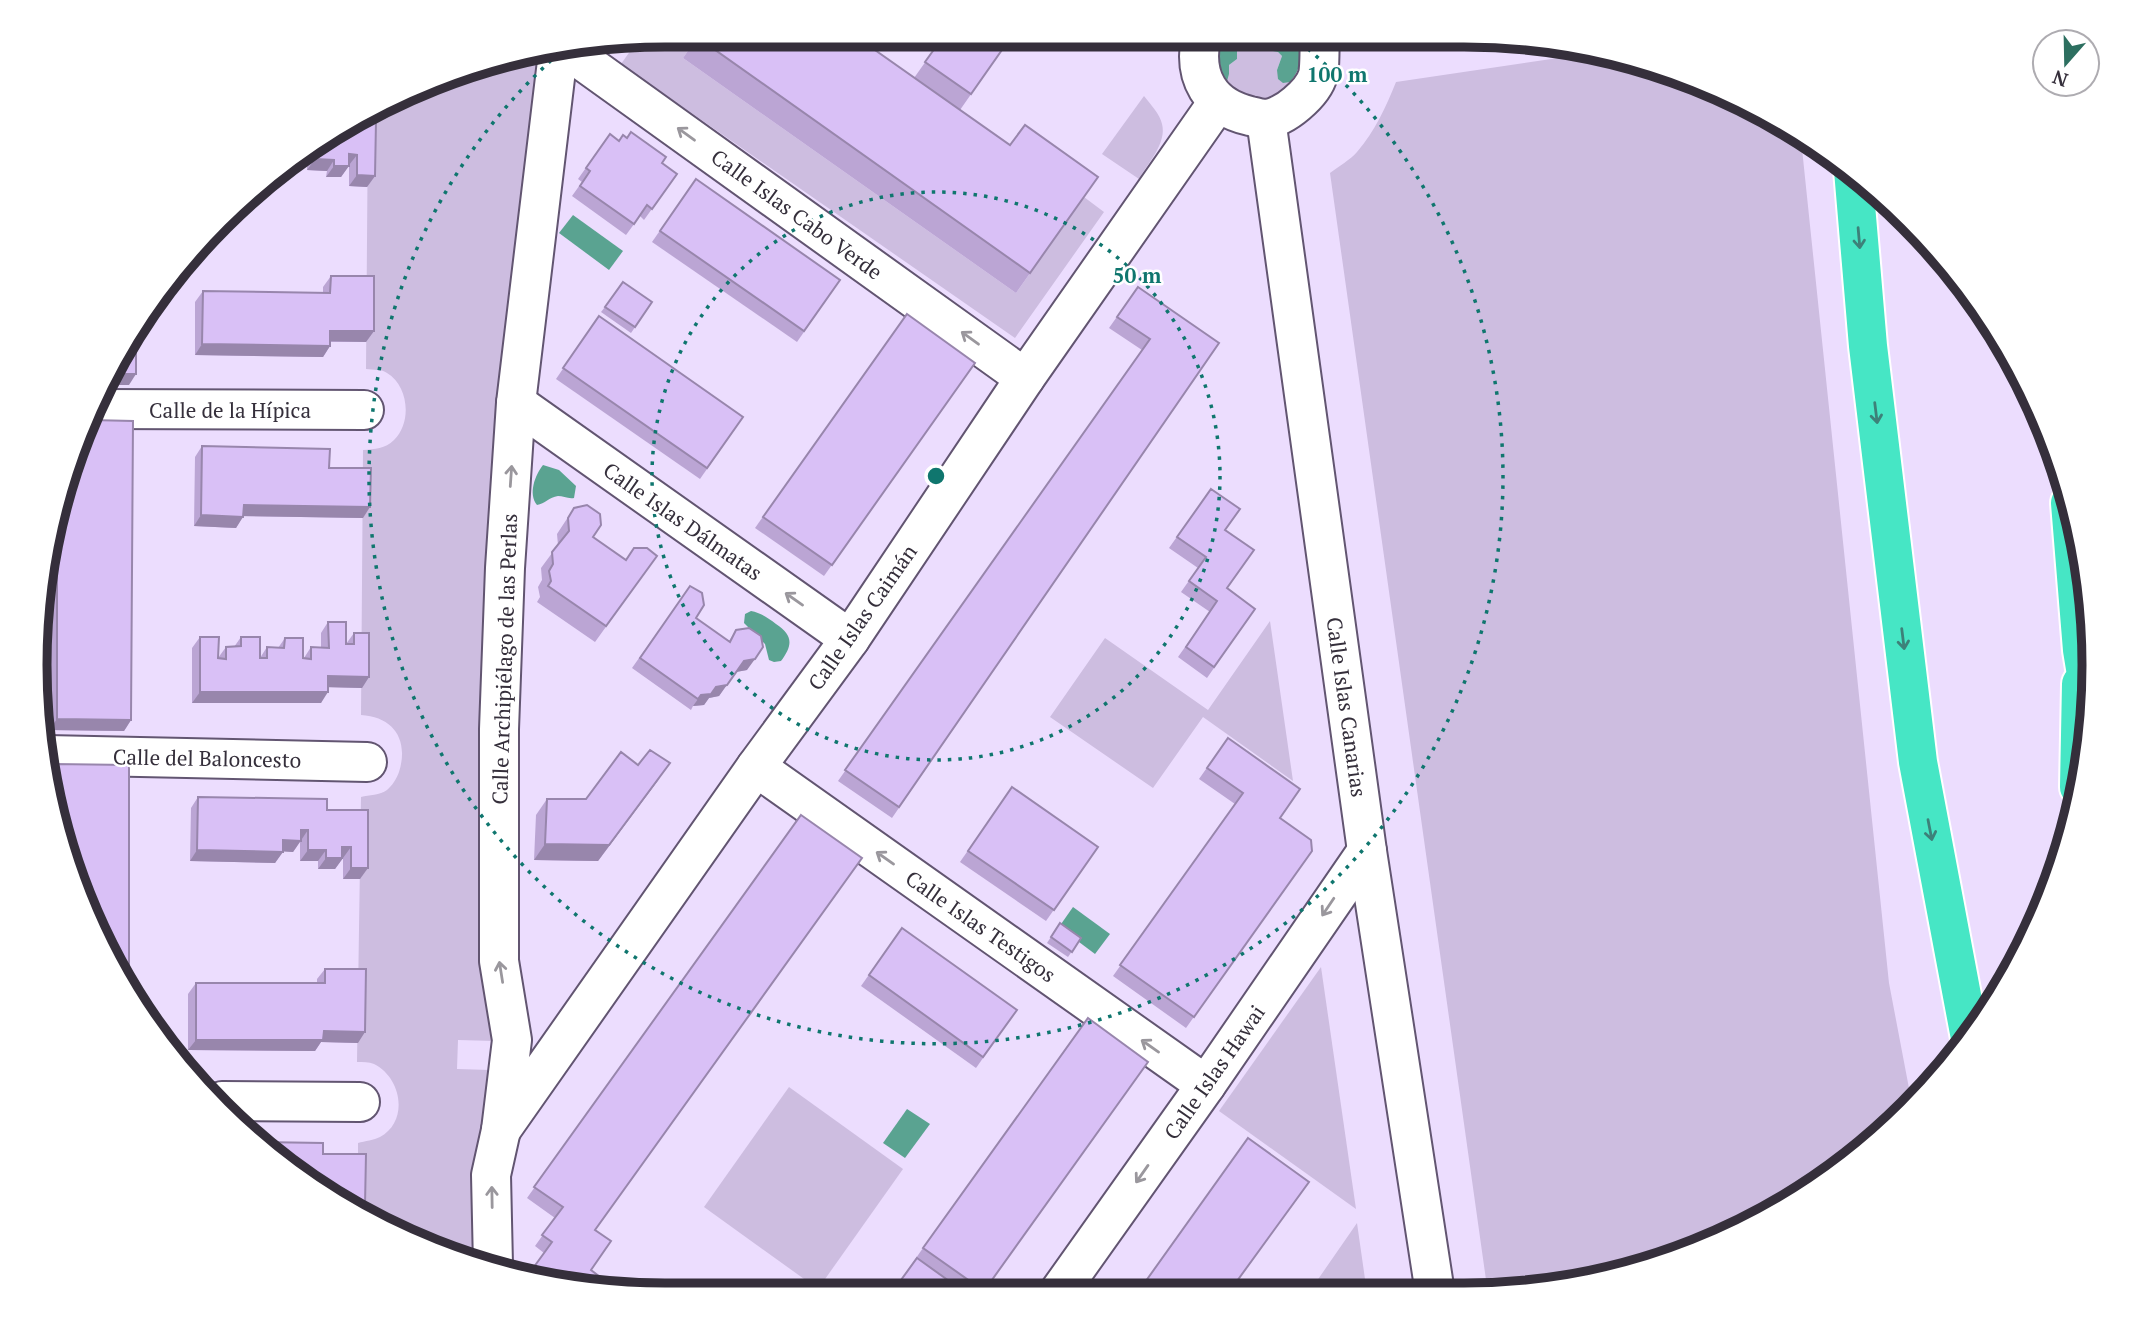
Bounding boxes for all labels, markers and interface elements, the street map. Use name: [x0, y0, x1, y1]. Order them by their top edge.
north arrow: [2031, 28, 2101, 98]
text: 100 m: [1307, 60, 1368, 88]
text: N: [2048, 65, 2071, 94]
one-way arrow: [677, 127, 696, 142]
street label: Calle Islas Cabo Verde: [706, 142, 888, 286]
one-way arrow: [1853, 227, 1866, 249]
text: 50 m: [1113, 261, 1162, 289]
one-way arrow: [961, 331, 980, 346]
street label: Calle de la Hípica: [149, 396, 311, 424]
one-way arrow: [1869, 402, 1882, 424]
street label: Calle Islas Dálmatas: [598, 456, 768, 586]
centre of rings: [924, 464, 948, 488]
one-way arrow: [505, 465, 518, 487]
street label: Calle Archipiélago de las Perlas: [485, 513, 523, 805]
street label: Calle Islas Caimán: [801, 538, 923, 695]
one-way arrow: [785, 592, 804, 606]
street label: Calle Islas Canarias: [1321, 615, 1373, 799]
one-way arrow: [1896, 627, 1909, 650]
street label: Calle del Baloncesto: [113, 742, 301, 774]
one-way arrow: [1924, 818, 1938, 840]
one-way arrow: [876, 851, 895, 865]
street label: Calle Islas Testigos: [900, 864, 1062, 988]
one-way arrow: [1321, 897, 1335, 917]
one-way arrow: [494, 961, 507, 984]
street label: Calle Islas Hawai: [1157, 999, 1271, 1145]
one-way arrow: [1141, 1039, 1160, 1053]
one-way arrow: [1135, 1164, 1149, 1183]
one-way arrow: [485, 1186, 498, 1209]

